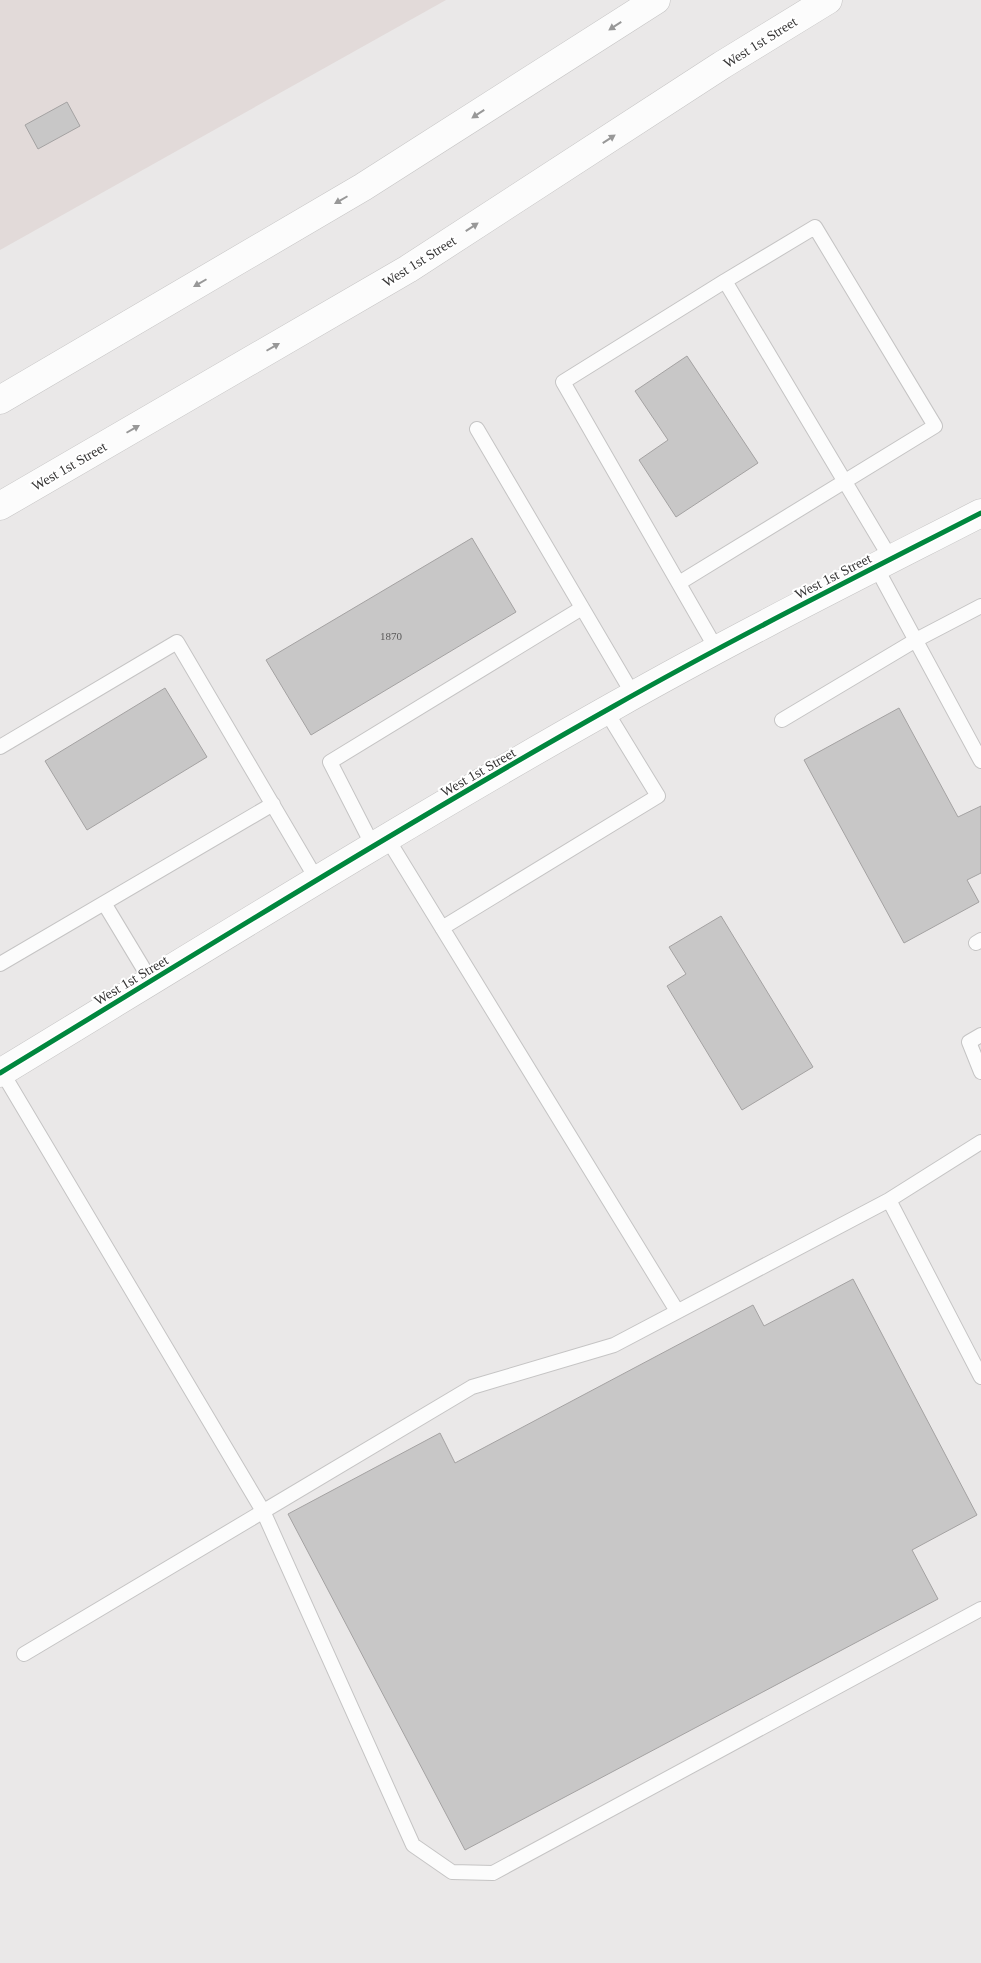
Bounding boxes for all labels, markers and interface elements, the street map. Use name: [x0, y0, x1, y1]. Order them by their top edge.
street label: West 1st Street: [721, 14, 800, 71]
one-way arrow: [608, 22, 621, 31]
one-way arrow: [471, 109, 485, 119]
one-way arrow: [602, 134, 615, 143]
one-way arrow: [334, 196, 347, 205]
one-way arrow: [466, 222, 479, 232]
street label: West 1st Street: [380, 233, 459, 290]
one-way arrow: [194, 278, 207, 287]
one-way arrow: [266, 343, 281, 351]
one-way arrow: [126, 424, 139, 433]
street label: West 1st Street: [29, 439, 109, 494]
street label: West 1st Street: [793, 551, 874, 602]
house number: 1870: [380, 630, 403, 642]
street label: West 1st Street: [438, 745, 518, 800]
street label: West 1st Street: [92, 952, 171, 1008]

